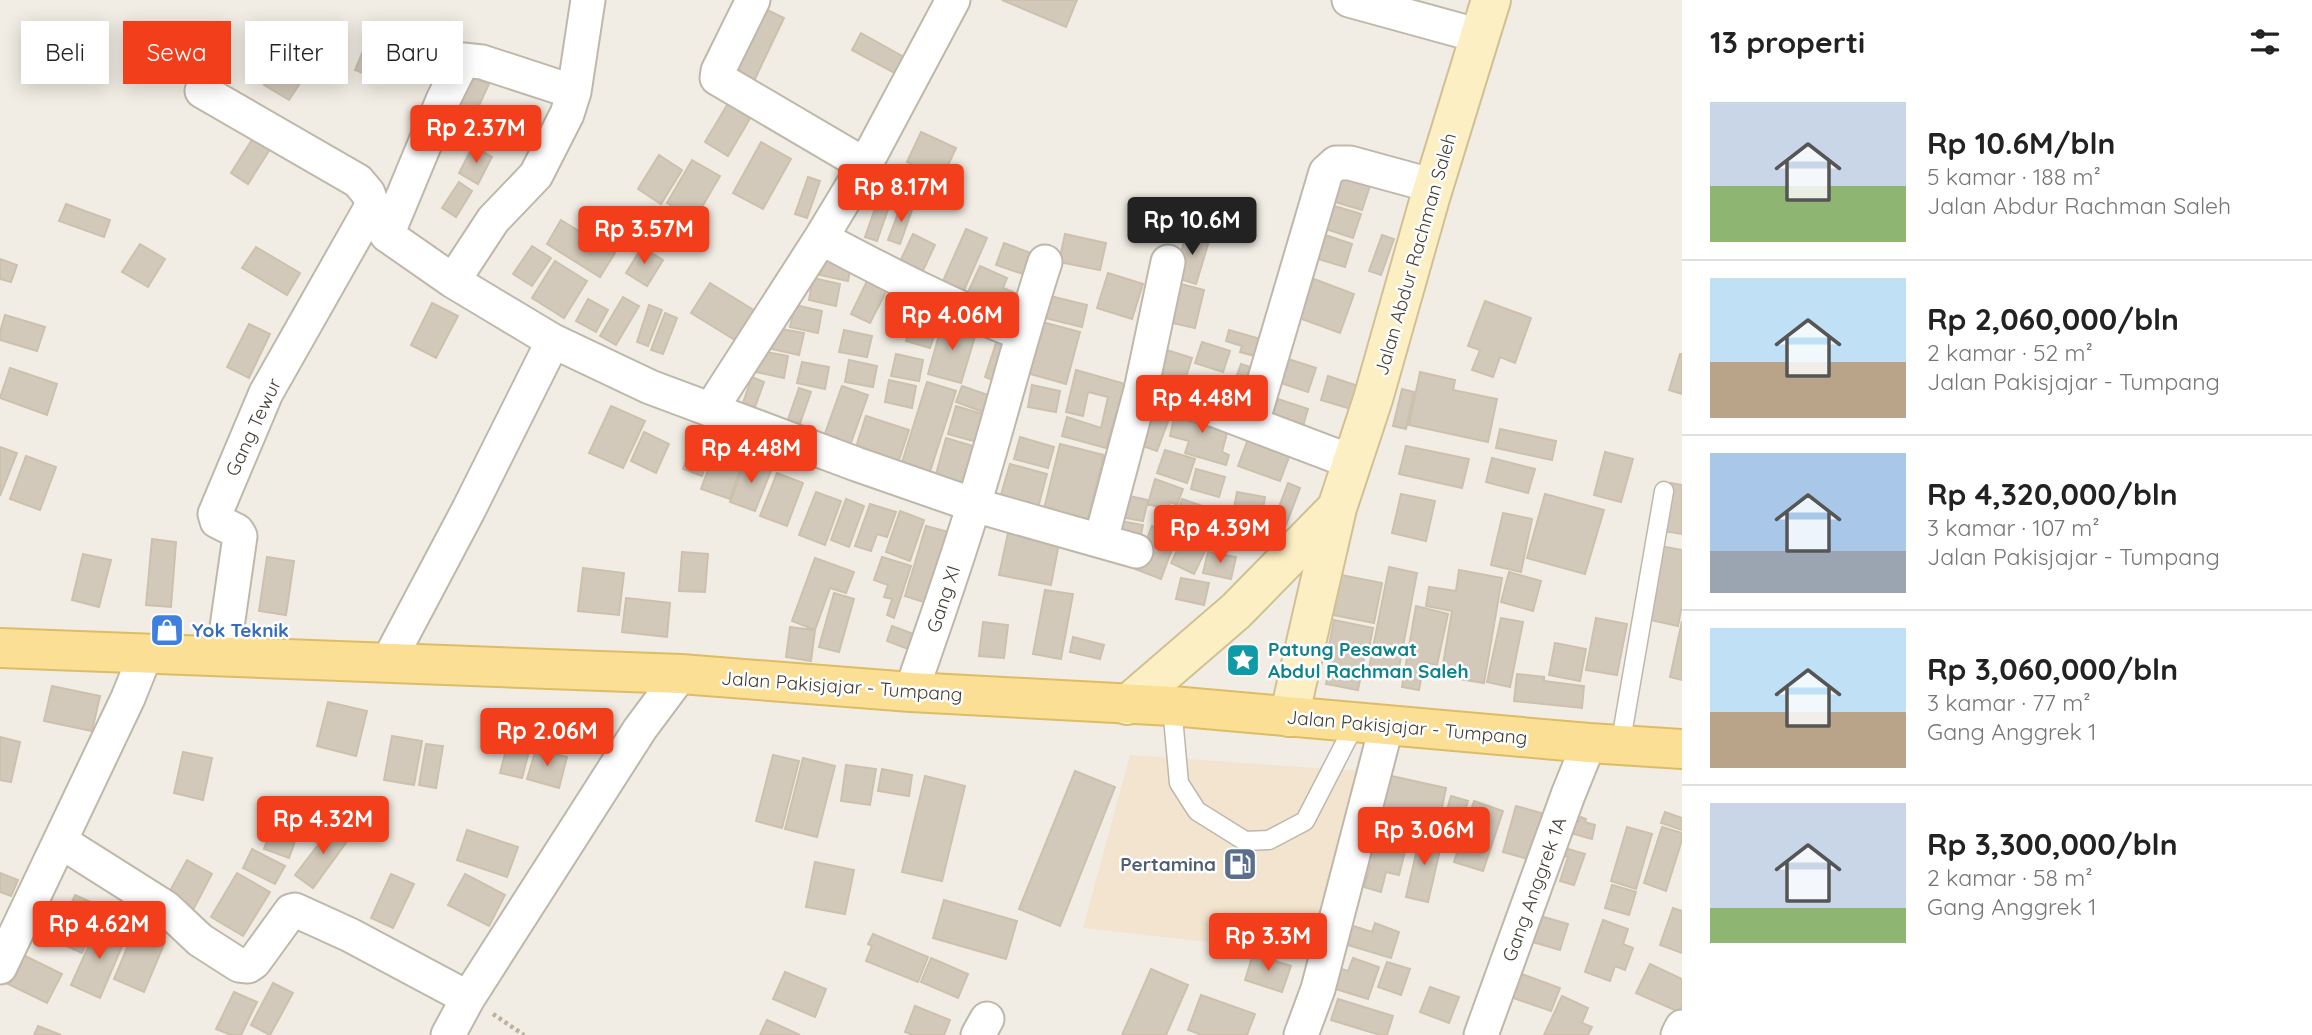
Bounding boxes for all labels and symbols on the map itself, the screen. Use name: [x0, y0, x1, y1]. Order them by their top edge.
pin: Rp 2.37M: [404, 106, 548, 165]
street label: Jalan Abdur Rachman Saleh: [1369, 130, 1461, 378]
pin: Rp 8.17M: [829, 164, 973, 224]
pin: Rp 10.6M: [1120, 198, 1264, 257]
pin: Rp 3.57M: [572, 206, 716, 266]
pin: Rp 4.06M: [880, 292, 1024, 352]
street label: Gang Tewur: [220, 374, 286, 480]
pin: Rp 4.48M: [1130, 376, 1274, 435]
pin: Rp 4.48M: [679, 426, 823, 485]
pin: Rp 4.39M: [1148, 505, 1292, 565]
street label: Gang XI: [921, 562, 965, 636]
shop icon: Yok Teknik: [148, 611, 186, 649]
place label: Yok Teknik: [192, 618, 289, 642]
place label: Patung Pesawat Abdul Rachman Saleh: [1268, 637, 1469, 683]
place icon: Patung Pesawat Abdul Rachman Saleh: [1224, 641, 1262, 679]
street label: Jalan Pakisjajar - Tumpang: [720, 666, 964, 706]
street label: Jalan Pakisjajar - Tumpang: [1285, 705, 1529, 749]
pin: Rp 2.06M: [475, 708, 619, 768]
pin: Rp 4.32M: [251, 796, 395, 856]
pin: Rp 3.06M: [1352, 808, 1496, 867]
street label: Gang Anggrek 1A: [1497, 813, 1571, 965]
fuel station icon: Pertamina: [1221, 845, 1259, 883]
place label: Pertamina: [1120, 852, 1216, 876]
pin: Rp 4.62M: [27, 902, 171, 961]
pin: Rp 3.3M: [1203, 914, 1333, 973]

